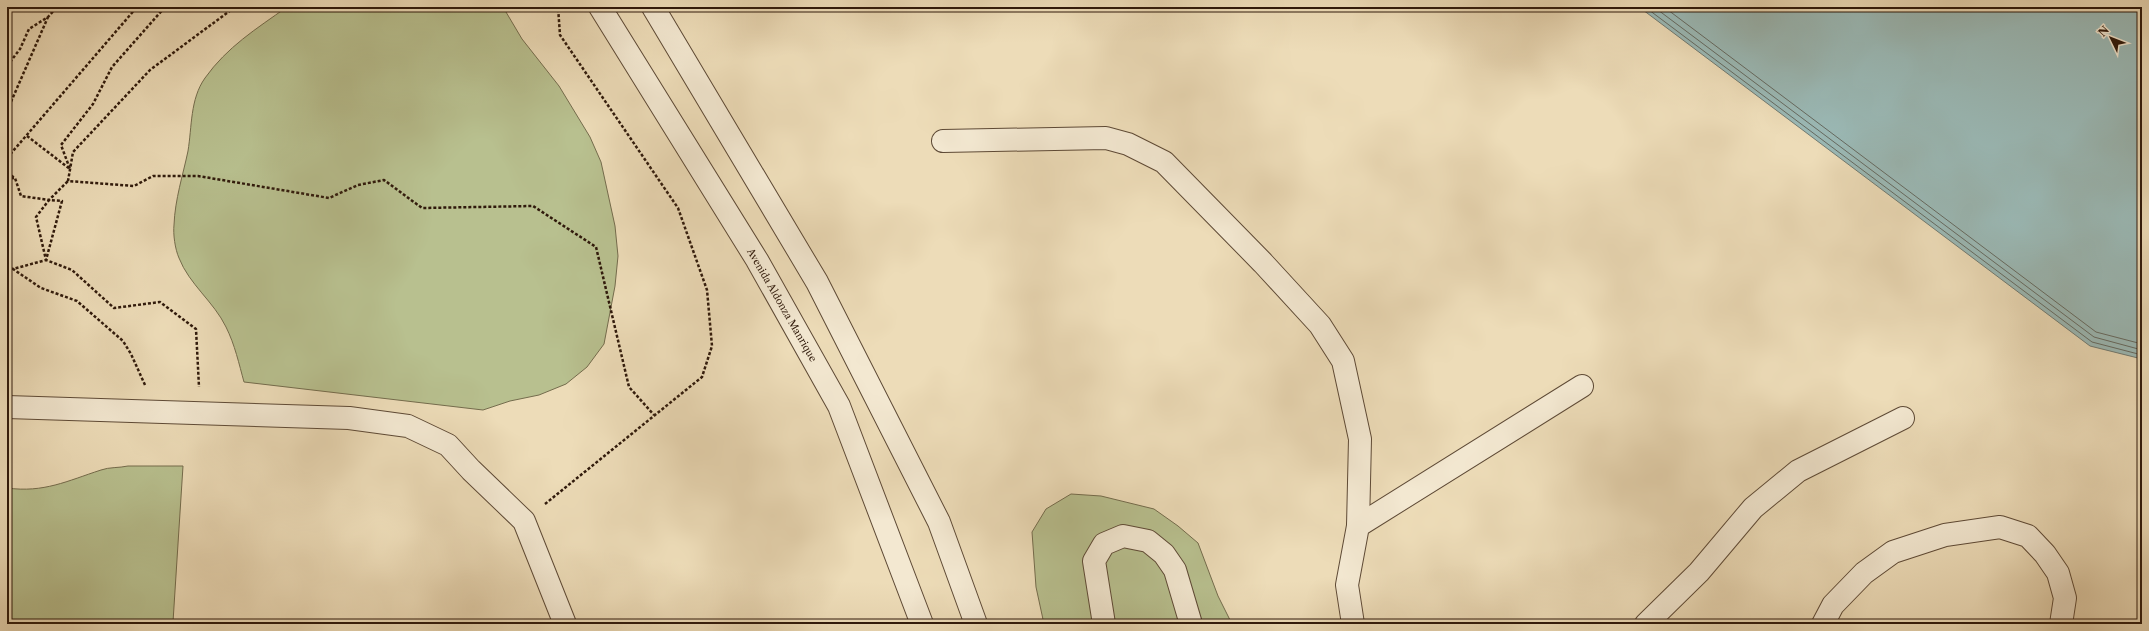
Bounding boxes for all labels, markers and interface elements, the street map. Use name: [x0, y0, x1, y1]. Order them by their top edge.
north arrow: [2091, 18, 2131, 58]
text: N: [2095, 23, 2112, 39]
street label: Avenida Aldonza Manrique: [744, 245, 820, 364]

